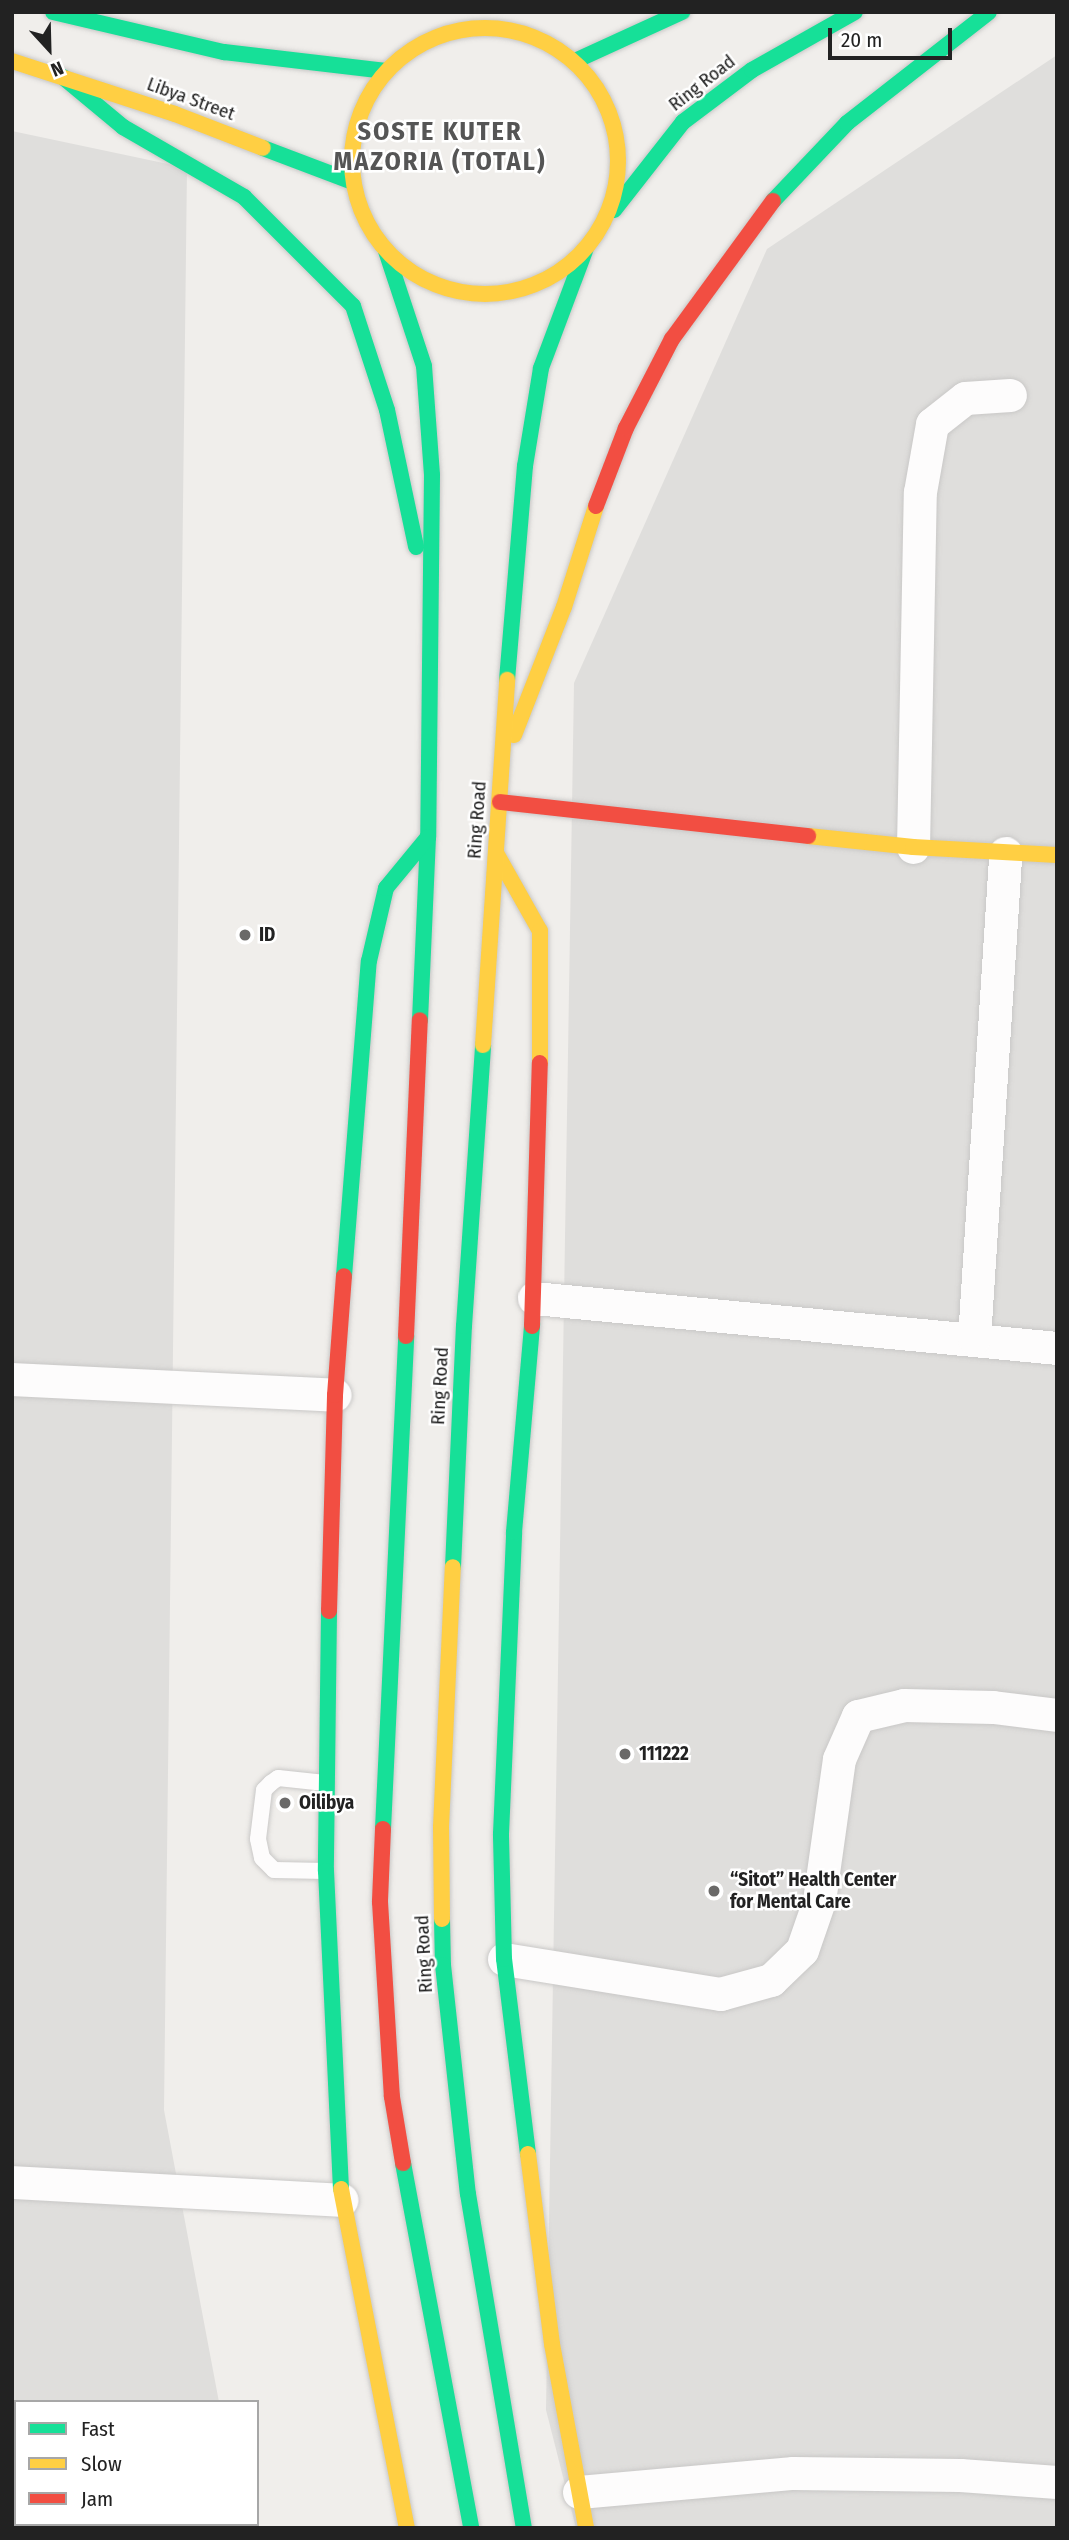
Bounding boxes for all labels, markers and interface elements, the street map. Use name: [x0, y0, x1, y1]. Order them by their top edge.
north arrow: [14, 14, 84, 84]
scale bar: [831, 14, 955, 58]
text: 20 m: [841, 27, 882, 53]
street label: Ring Road: [664, 50, 740, 116]
text: N: [47, 56, 67, 82]
street label: Libya Street: [144, 73, 238, 125]
district label: SOSTE KUTER MAZORIA (TOTAL): [335, 116, 545, 178]
street label: Ring Road: [463, 780, 491, 860]
place label: ID: [259, 924, 275, 946]
marker: ID: [237, 927, 253, 943]
street label: Ring Road: [427, 1346, 453, 1426]
place label: 111222: [639, 1743, 689, 1765]
marker: 111222: [617, 1746, 633, 1762]
place label: Oilibya: [299, 1792, 354, 1814]
marker: Oilibya: [277, 1795, 293, 1811]
place label: “Sitot” Health Center for Mental Care: [730, 1869, 896, 1913]
marker: “Sitot” Health Center for Mental Care: [704, 1881, 724, 1901]
street label: Ring Road: [411, 1914, 437, 1994]
legend: [14, 2400, 259, 2526]
text: Fast: [81, 2416, 115, 2442]
text: Slow: [81, 2451, 122, 2477]
text: Jam: [81, 2486, 113, 2512]

